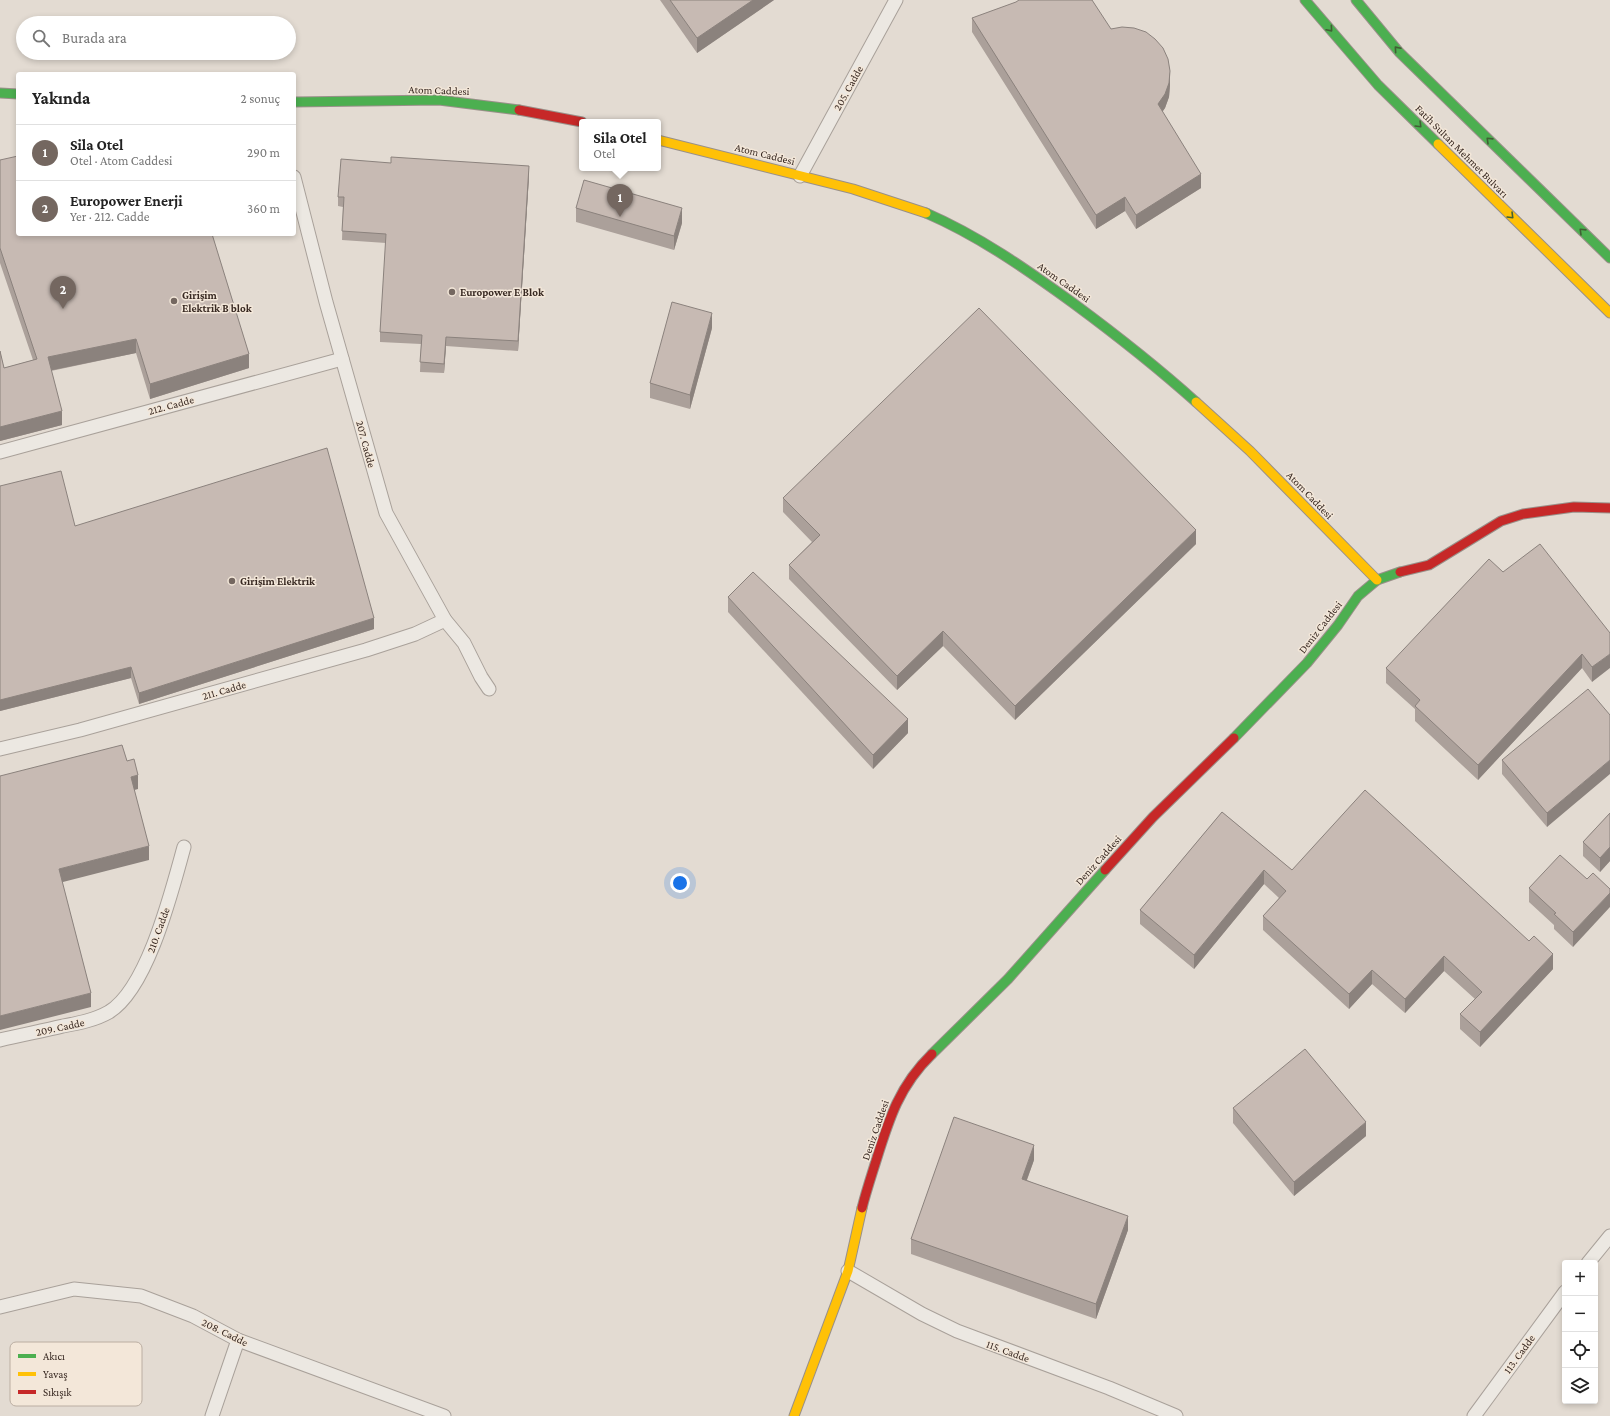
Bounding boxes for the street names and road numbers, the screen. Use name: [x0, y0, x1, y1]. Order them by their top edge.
street label: 205. Cadde: [831, 63, 865, 112]
street label: Atom Caddesi: [408, 83, 470, 97]
street label: Fatih Sultan Mehmet Bulvarı: [1413, 102, 1511, 200]
street label: Atom Caddesi: [734, 141, 796, 167]
street label: Atom Caddesi: [1035, 260, 1093, 305]
street label: 212. Cadde: [147, 393, 195, 417]
street label: 207. Cadde: [354, 419, 378, 469]
street label: Atom Caddesi: [1284, 469, 1336, 521]
street label: Deniz Caddesi: [1296, 598, 1344, 655]
street label: 211. Cadde: [201, 678, 247, 702]
street label: Deniz Caddesi: [1073, 833, 1124, 887]
street label: 210. Cadde: [144, 906, 172, 954]
street label: 209. Cadde: [35, 1016, 86, 1038]
street label: Deniz Caddesi: [859, 1098, 891, 1162]
street label: 208. Cadde: [200, 1316, 250, 1348]
street label: 113. Cadde: [1501, 1332, 1537, 1376]
street label: 115. Cadde: [985, 1338, 1031, 1364]

